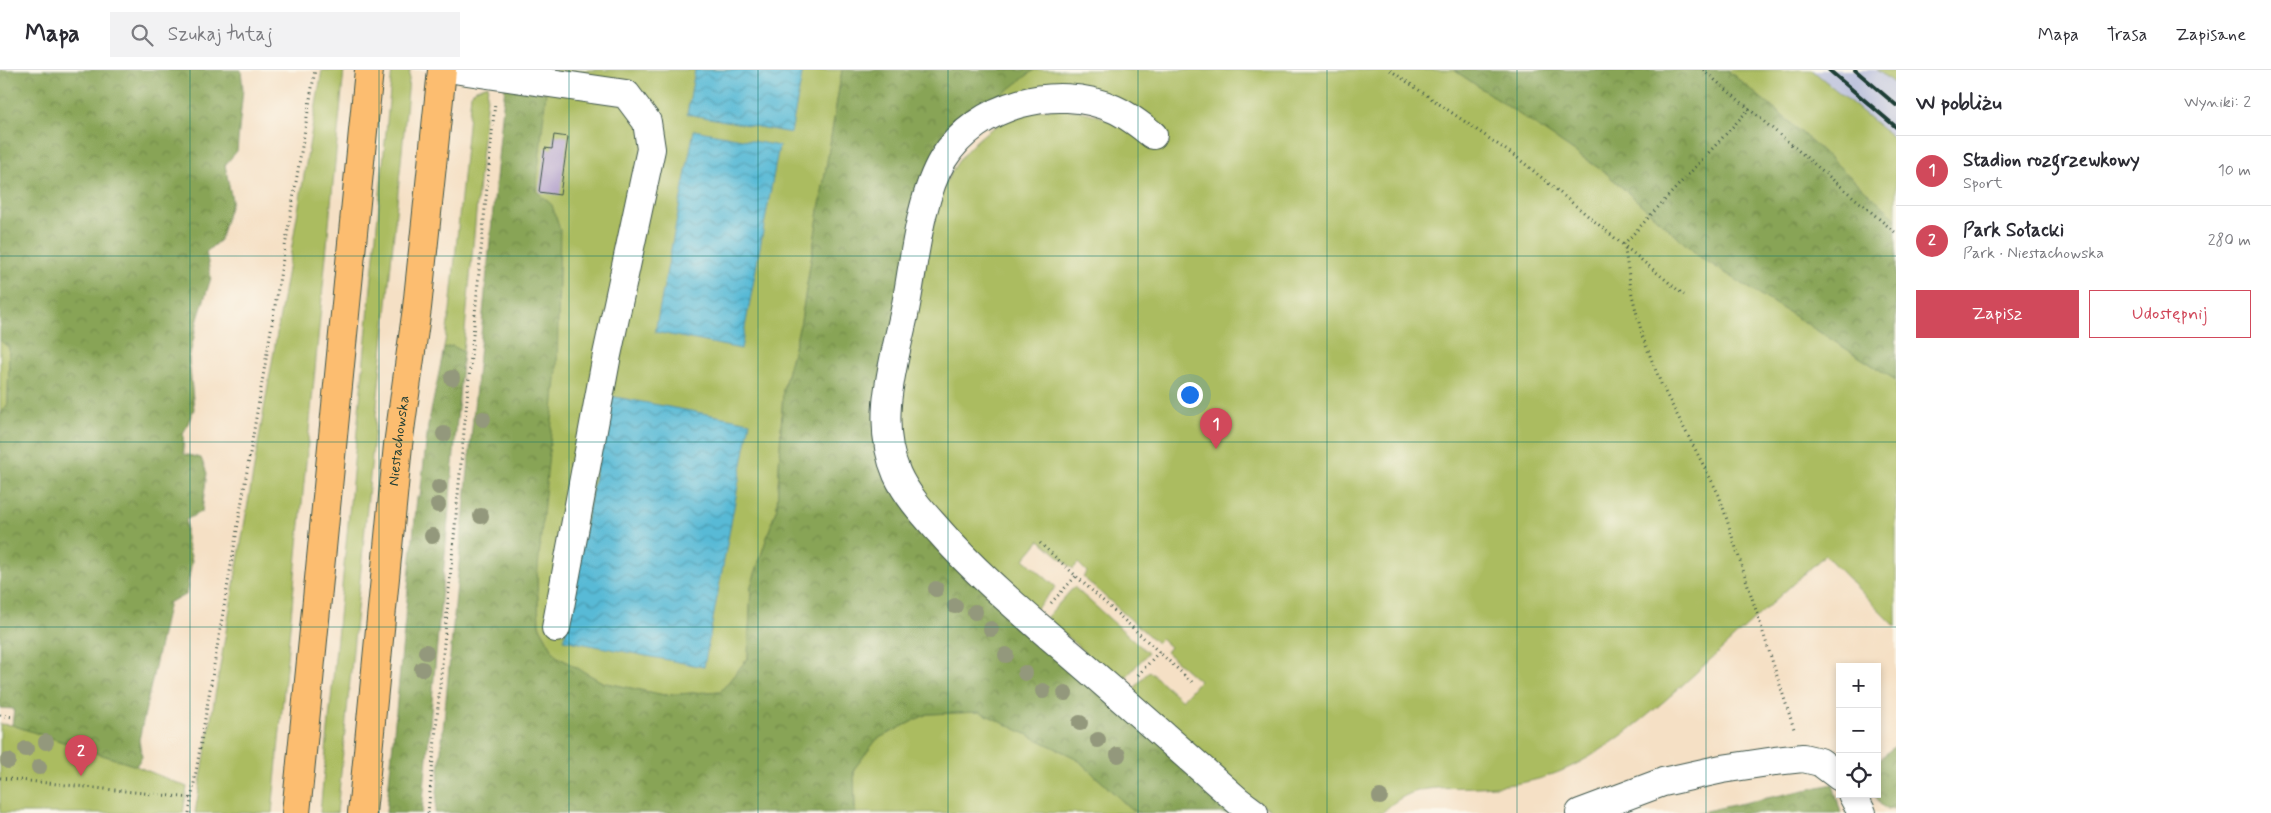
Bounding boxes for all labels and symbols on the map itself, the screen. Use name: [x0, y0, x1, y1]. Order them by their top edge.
your location: [1177, 382, 1203, 408]
street label: Niestachowska: [384, 394, 415, 487]
pin: 1: [1200, 408, 1232, 449]
pin: 2: [65, 735, 97, 776]

